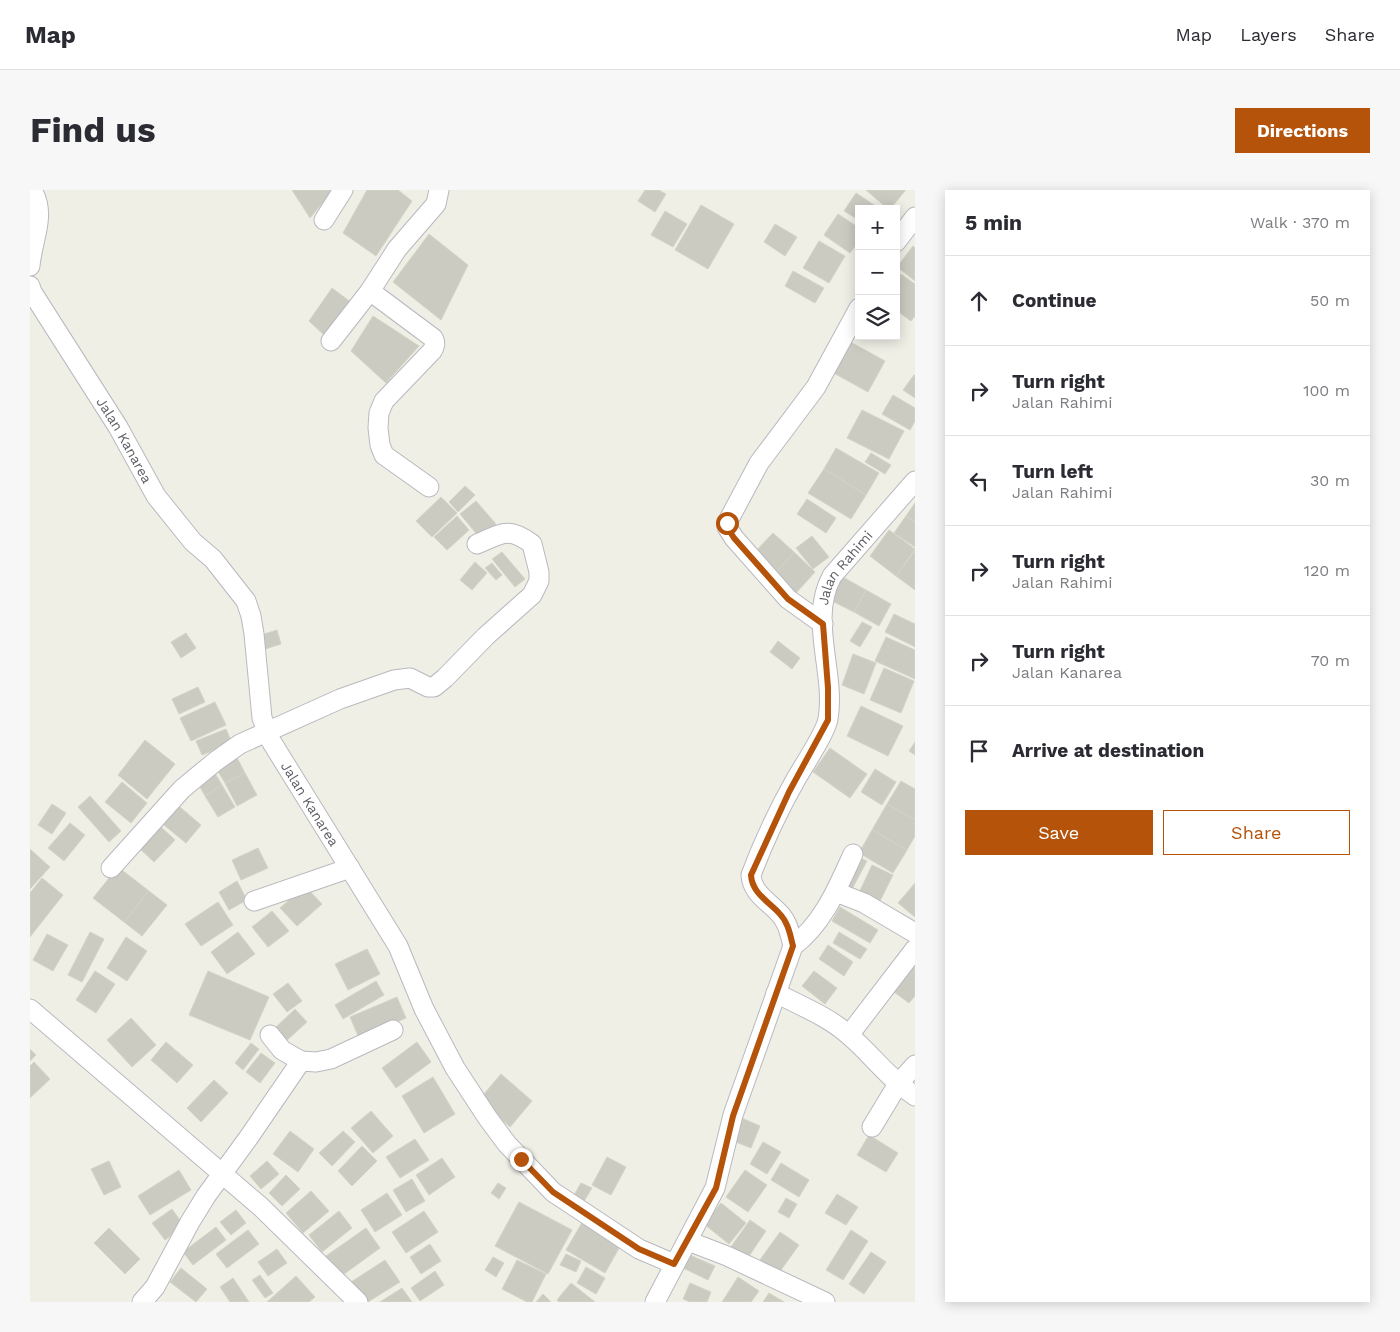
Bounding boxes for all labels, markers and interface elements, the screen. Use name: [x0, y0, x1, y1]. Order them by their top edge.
text: Map: [25, 21, 76, 49]
text: Map: [1175, 24, 1212, 45]
text: Layers: [1240, 24, 1297, 45]
text: Share: [1325, 24, 1375, 45]
button: Directions: [1235, 108, 1370, 153]
text: Find us: [30, 109, 156, 151]
map controls: [855, 205, 900, 340]
button: +: [855, 205, 900, 250]
text: 5 min: [965, 210, 1022, 235]
text: Walk · 370 m: [1250, 213, 1350, 232]
button: −: [855, 250, 900, 295]
icon: ahead: [965, 287, 993, 315]
text: Continue: [1012, 289, 1096, 312]
text: 50 m: [1310, 291, 1350, 310]
button: layers: [855, 295, 900, 340]
text: Turn right: [1012, 370, 1105, 393]
icon: right: [965, 377, 993, 405]
text: 100 m: [1303, 381, 1350, 400]
text: Jalan Rahimi: [1012, 393, 1113, 412]
street label: Jalan Kanarea: [93, 394, 155, 486]
text: Turn left: [1012, 460, 1093, 483]
icon: left: [965, 467, 993, 495]
text: 30 m: [1310, 471, 1350, 490]
text: Jalan Rahimi: [1012, 483, 1113, 502]
route start: [716, 512, 739, 535]
street label: Jalan Rahimi: [815, 527, 876, 606]
text: Turn right: [1012, 550, 1105, 573]
icon: right: [965, 557, 993, 585]
text: 120 m: [1304, 561, 1350, 580]
text: Jalan Rahimi: [1012, 573, 1113, 592]
text: Turn right: [1012, 640, 1105, 663]
icon: right: [965, 647, 993, 675]
text: 70 m: [1311, 651, 1350, 670]
text: Jalan Kanarea: [1012, 663, 1122, 682]
icon: arrive: [965, 737, 993, 765]
text: Arrive at destination: [1012, 739, 1204, 762]
street label: Jalan Kanarea: [278, 759, 342, 849]
button: Save: [965, 810, 1153, 855]
button: Share: [1163, 810, 1350, 855]
route end: [510, 1148, 533, 1171]

